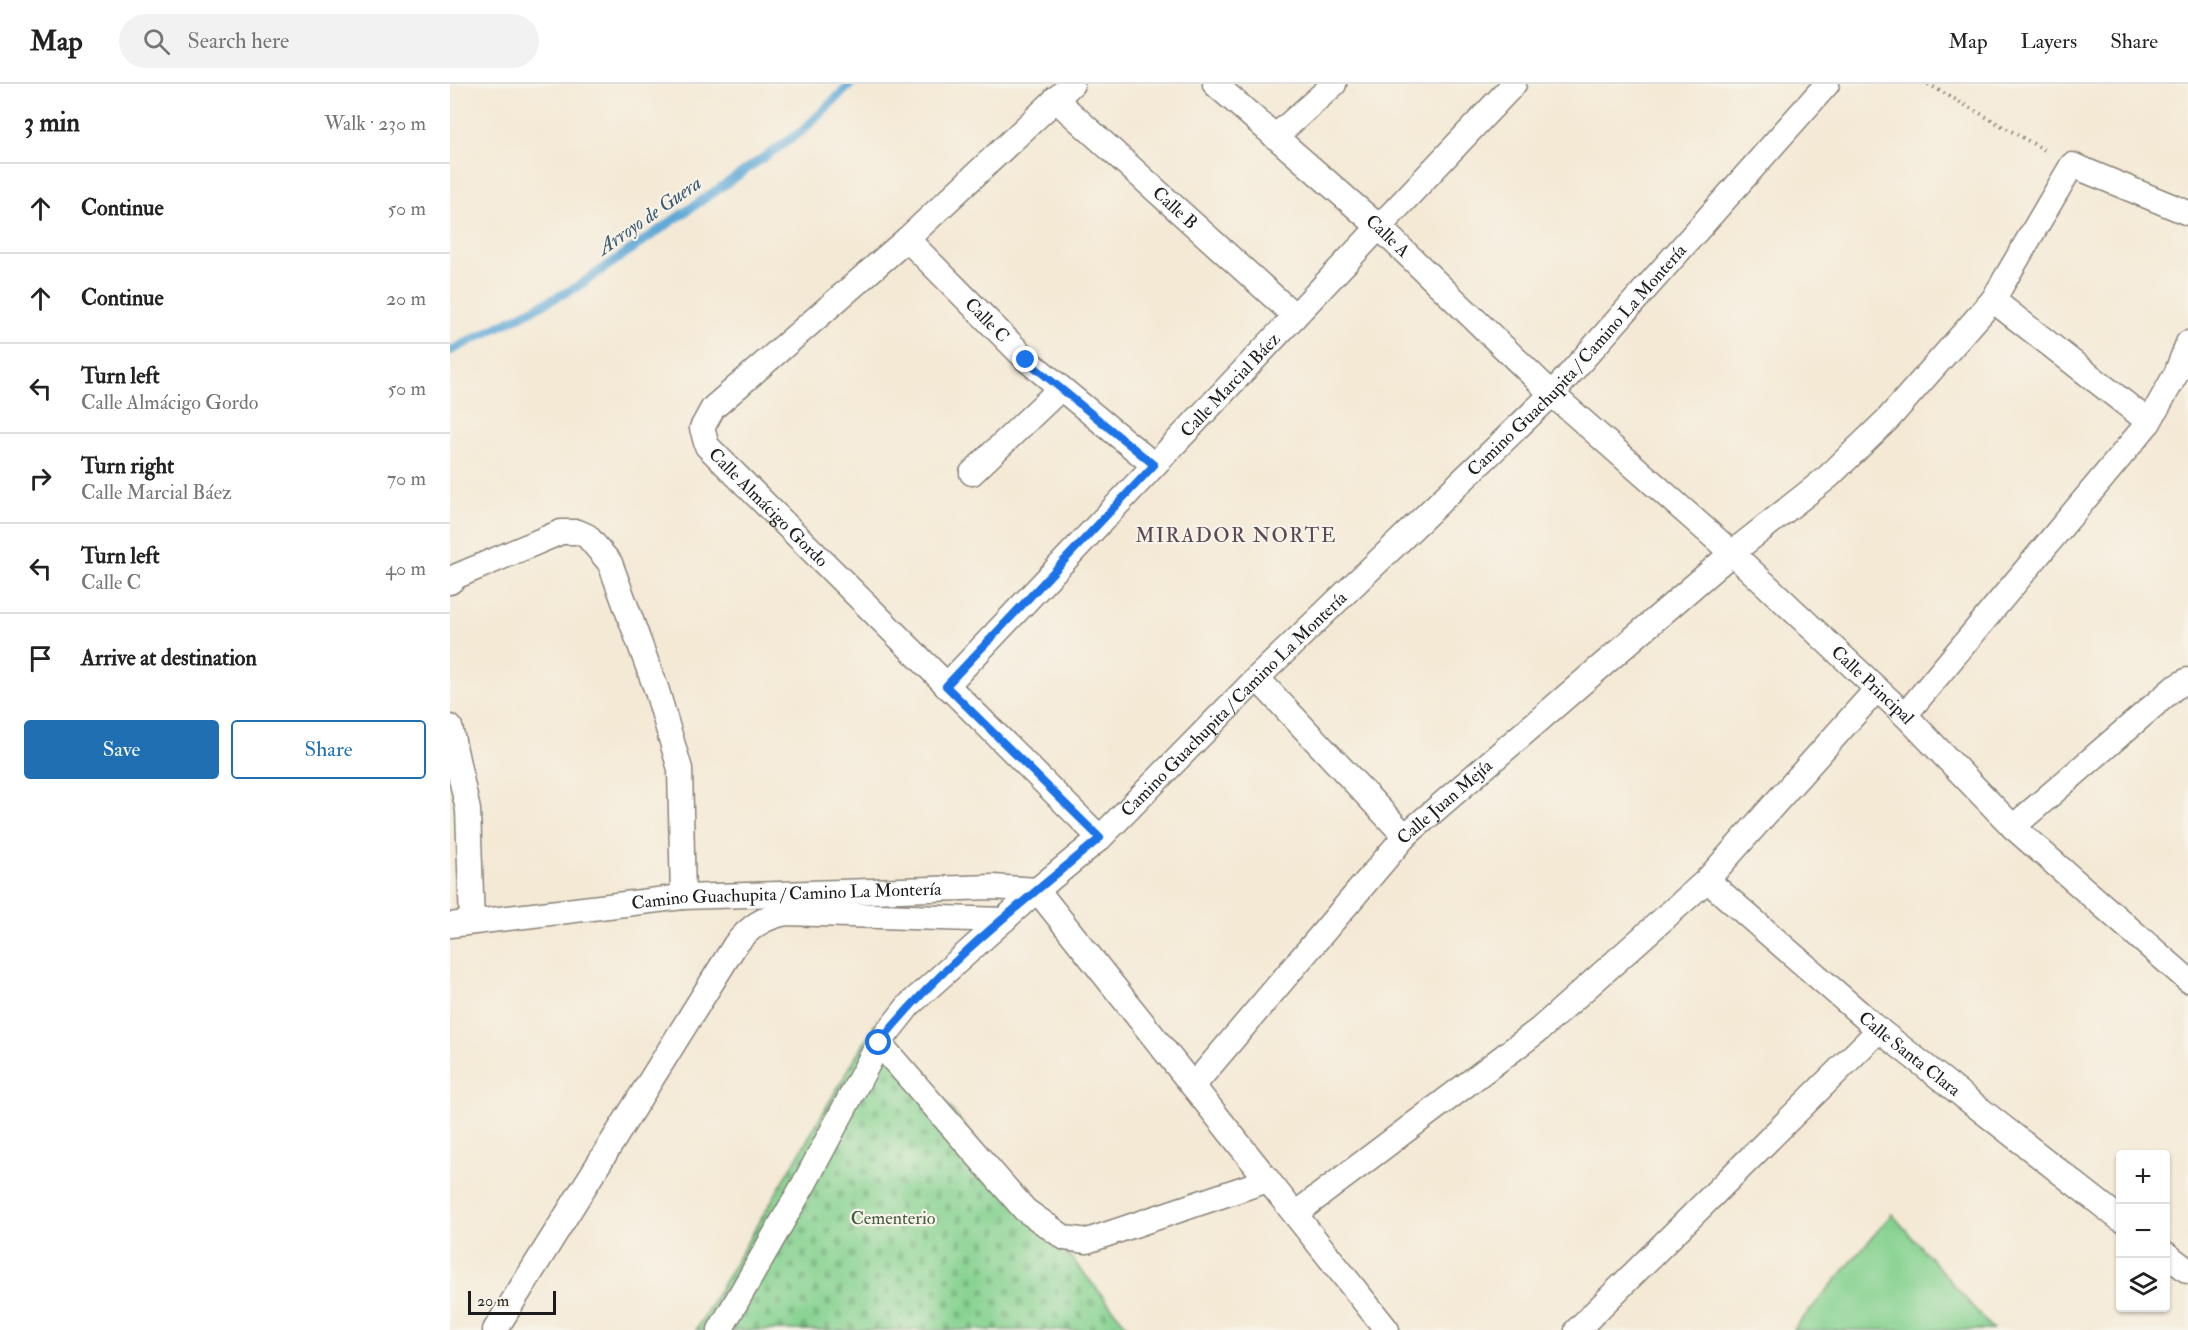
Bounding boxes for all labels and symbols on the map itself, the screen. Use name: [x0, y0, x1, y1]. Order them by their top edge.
water label: Arroyo de Guera: [591, 170, 706, 262]
street label: Calle B: [1148, 182, 1202, 234]
street label: Calle A: [1361, 210, 1415, 263]
street label: Camino Guachupita / Camino La Montería: [1463, 239, 1692, 481]
street label: Calle C: [960, 293, 1014, 348]
street label: Calle Marcial Báez: [1176, 328, 1286, 442]
route end: [1012, 346, 1038, 372]
street label: Calle Almácigo Gordo: [703, 443, 833, 572]
district label: MIRADOR NORTE: [1135, 523, 1337, 548]
street label: Camino Guachupita / Camino La Montería: [1116, 586, 1353, 822]
street label: Calle Principal: [1826, 641, 1919, 730]
street label: Calle Juan Mejía: [1392, 754, 1498, 849]
street label: Camino Guachupita / Camino La Montería: [630, 878, 942, 915]
street label: Calle Santa Clara: [1854, 1006, 1966, 1102]
route start: [865, 1029, 891, 1055]
park label: Cementerio: [851, 1207, 936, 1230]
scale bar: [468, 1288, 556, 1316]

